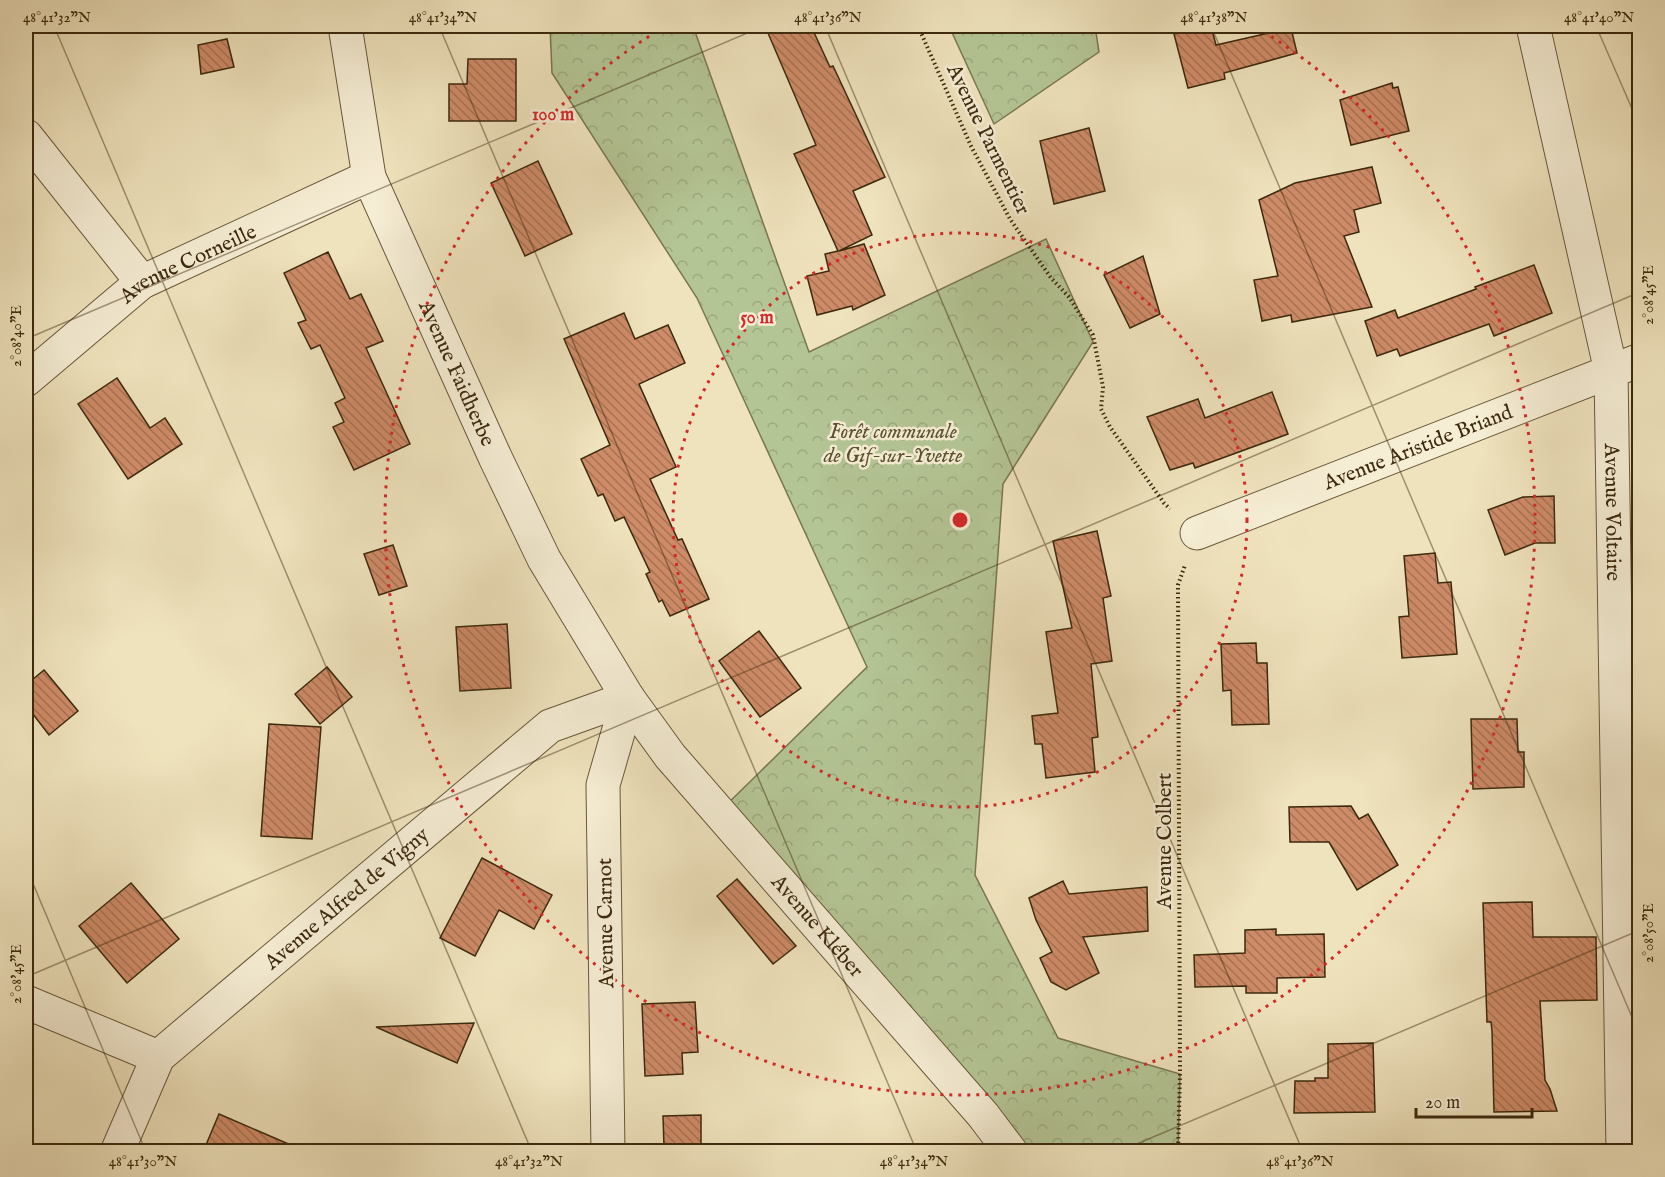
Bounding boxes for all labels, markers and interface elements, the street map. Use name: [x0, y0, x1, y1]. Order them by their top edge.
text: 48°41'32"N: [23, 8, 91, 27]
text: 48°41'34"N: [409, 8, 477, 27]
text: 48°41'36"N: [794, 8, 862, 27]
text: 48°41'38"N: [1181, 8, 1248, 27]
text: 48°41'40"N: [1564, 8, 1634, 27]
street label: Avenue Parmentier: [939, 59, 1036, 220]
text: 100 m: [532, 104, 574, 127]
street label: Avenue Corneille: [114, 219, 261, 311]
text: 2°08'45"E: [1639, 265, 1658, 325]
street label: Avenue Faidherbe: [411, 296, 501, 451]
text: 2°08'40"E: [7, 305, 26, 367]
text: 50 m: [740, 307, 774, 330]
street label: Avenue Aristide Briand: [1319, 399, 1517, 498]
park label: Forêt communale de Gif-sur-Yvette: [823, 419, 962, 470]
street label: Avenue Voltaire: [1597, 442, 1626, 582]
centre of rings: [950, 510, 970, 530]
street label: Avenue Colbert: [1152, 773, 1179, 910]
street label: Avenue Alfred de Vigny: [259, 822, 436, 977]
street label: Avenue Carnot: [592, 858, 621, 989]
street label: Avenue Kléber: [764, 869, 869, 984]
text: 2°08'50"E: [1639, 903, 1658, 963]
text: 2°08'45"E: [7, 944, 26, 1004]
scale bar: [1416, 1081, 1532, 1119]
text: 20 m: [1425, 1092, 1460, 1115]
text: 48°41'30"N: [109, 1152, 177, 1171]
text: 48°41'32"N: [495, 1152, 563, 1171]
text: 48°41'34"N: [880, 1152, 948, 1171]
text: 48°41'36"N: [1266, 1152, 1334, 1171]

